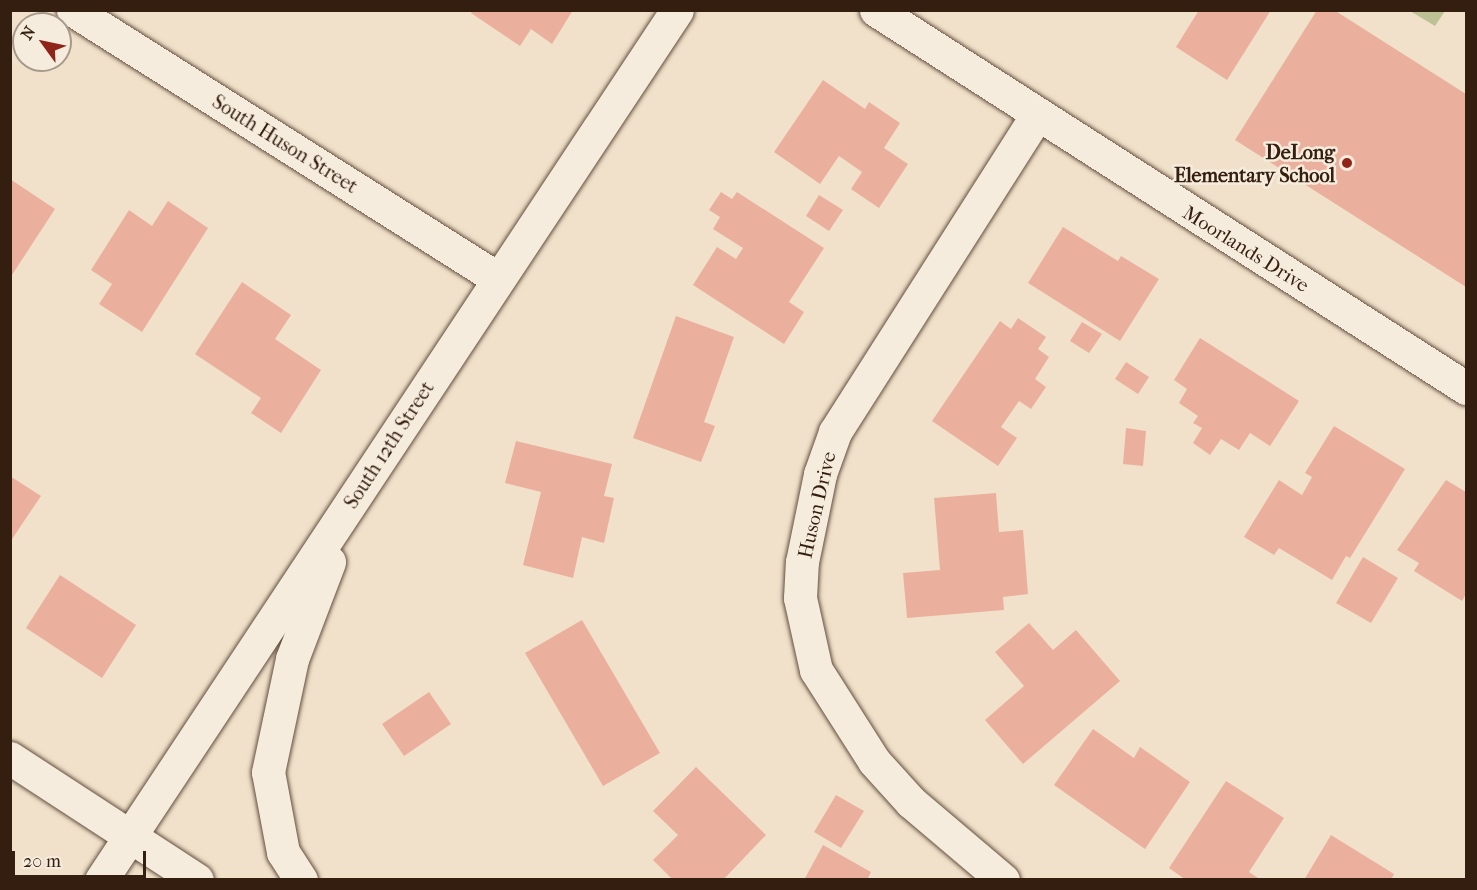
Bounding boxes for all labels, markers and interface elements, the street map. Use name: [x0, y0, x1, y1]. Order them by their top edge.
north arrow: [12, 12, 72, 72]
text: N: [17, 23, 39, 43]
street label: South Huson Street: [208, 90, 362, 198]
place label: DeLong Elementary School: [1174, 140, 1335, 187]
marker: DeLong Elementary School: [1340, 156, 1354, 170]
street label: Moorlands Drive: [1178, 201, 1314, 297]
street label: South 12th Street: [339, 377, 439, 513]
street label: Huson Drive: [793, 449, 841, 561]
scale bar: [15, 839, 148, 877]
text: 20 m: [23, 851, 61, 872]

